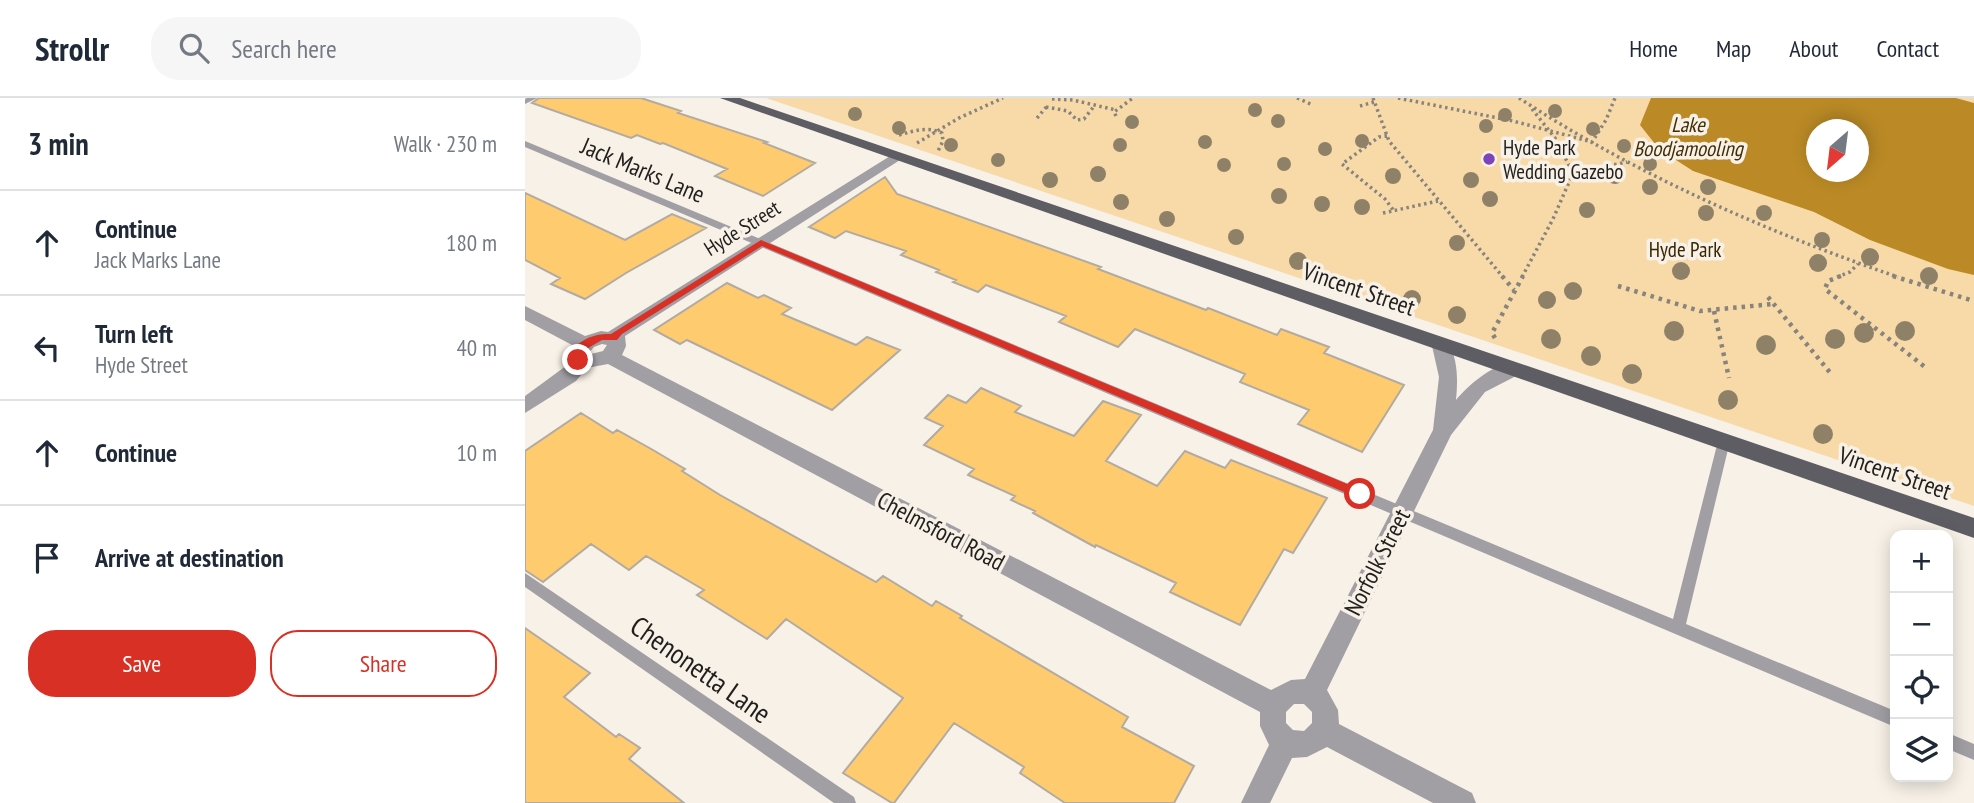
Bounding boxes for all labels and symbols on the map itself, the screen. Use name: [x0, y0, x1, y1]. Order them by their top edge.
water label: Lake Boodjamooling: [1633, 111, 1745, 162]
north arrow: [1806, 119, 1869, 182]
street label: Jack Marks Lane: [576, 130, 710, 210]
place label: Hyde Park Wedding Gazebo: [1503, 134, 1623, 185]
marker: Hyde Park Wedding Gazebo: [1481, 151, 1497, 167]
street label: Hyde Street: [699, 194, 785, 262]
park label: Hyde Park: [1649, 236, 1721, 263]
street label: Vincent Street: [1298, 255, 1420, 323]
route end: [562, 344, 593, 375]
street label: Vincent Street: [1834, 439, 1956, 507]
route start: [1344, 478, 1375, 509]
street label: Chelmsford Road: [872, 484, 1010, 578]
street label: Norfolk Street: [1337, 503, 1417, 620]
street label: Chenonetta Lane: [623, 607, 779, 731]

